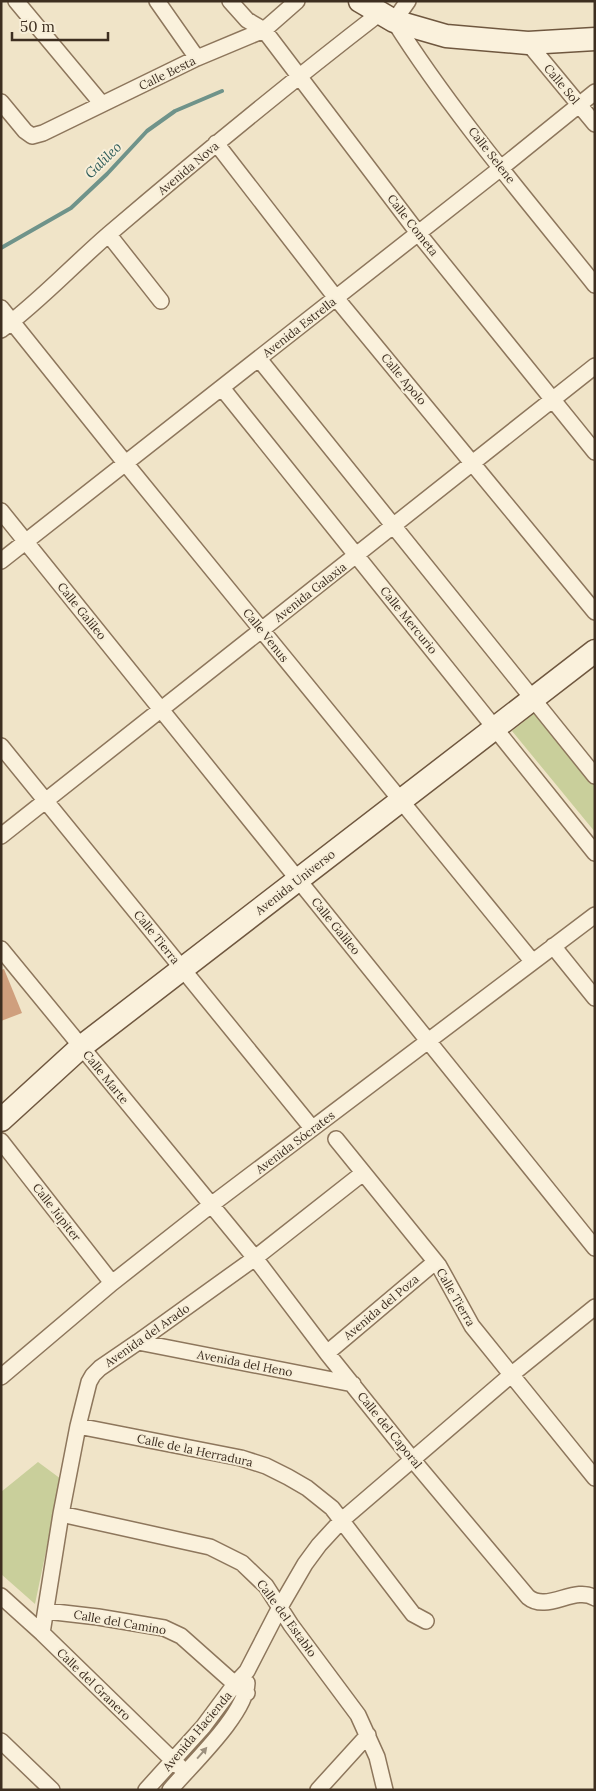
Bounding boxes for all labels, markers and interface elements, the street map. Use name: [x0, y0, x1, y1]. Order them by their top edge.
scale bar: [12, 10, 109, 42]
text: 50 m: [20, 17, 55, 36]
street label: Calle Besta: [136, 53, 198, 93]
street label: Calle Sol: [541, 61, 583, 107]
street label: Calle Selene: [465, 124, 519, 187]
water label: Galileo: [81, 138, 125, 182]
street label: Avenida Nova: [154, 138, 222, 199]
street label: Calle Cometa: [384, 191, 442, 259]
street label: Avenida Estrella: [259, 294, 339, 361]
street label: Calle Apolo: [378, 350, 430, 408]
street label: Avenida Galaxia: [270, 559, 349, 626]
street label: Calle Galileo: [54, 579, 110, 643]
street label: Calle Mercurio: [377, 583, 441, 657]
street label: Calle Venus: [240, 605, 292, 665]
street label: Avenida Universo: [251, 846, 338, 918]
street label: Calle Galileo: [308, 894, 364, 958]
street label: Calle Tierra: [131, 907, 183, 967]
street label: Calle Marte: [80, 1047, 132, 1107]
street label: Avenida Sócrates: [252, 1107, 338, 1177]
street label: Calle Júpiter: [30, 1180, 85, 1245]
street label: Calle Tierra: [433, 1265, 479, 1329]
street label: Avenida del Poza: [340, 1271, 422, 1343]
street label: Avenida del Arado: [101, 1300, 192, 1370]
street label: Avenida del Heno: [195, 1346, 294, 1380]
street label: Calle del Caporal: [355, 1389, 425, 1471]
street label: Calle de la Herradura: [136, 1430, 254, 1470]
street label: Calle del Establo: [254, 1576, 320, 1660]
street label: Calle del Camino: [72, 1606, 168, 1638]
street label: Calle del Granero: [54, 1645, 134, 1723]
street label: Avenida Hacienda: [159, 1688, 235, 1775]
one-way arrow: [197, 1746, 208, 1759]

